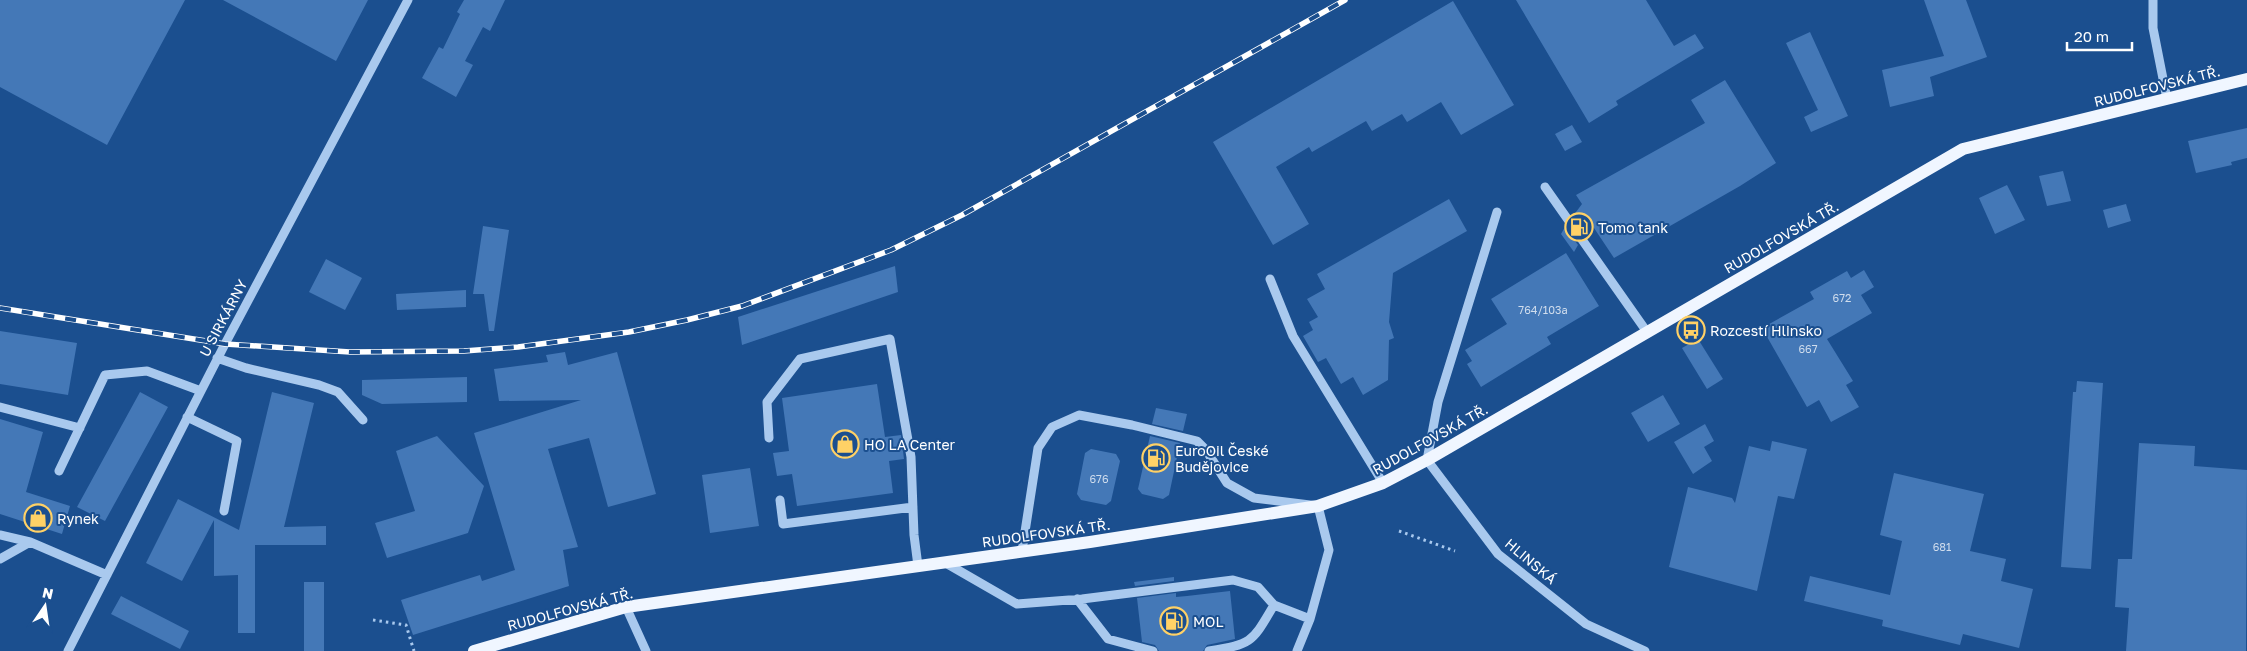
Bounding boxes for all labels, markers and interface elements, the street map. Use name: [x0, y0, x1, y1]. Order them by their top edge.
scale bar: [2067, 20, 2132, 52]
text: 20 m: [2074, 27, 2109, 45]
street label: RUDOLFOVSKÁ TŘ.: [2092, 62, 2222, 110]
street label: RUDOLFOVSKÁ TŘ.: [1721, 197, 1841, 277]
fuel station icon: Tomo tank: [1564, 212, 1594, 242]
place label: Tomo tank: [1598, 219, 1668, 236]
street label: U SIRKÁRNY: [196, 276, 250, 360]
house number: 672: [1833, 291, 1851, 304]
house number: 764/103a: [1518, 303, 1568, 316]
bus stop icon: Rozcestí Hlinsko: [1676, 315, 1706, 345]
place label: Rozcestí Hlinsko: [1710, 322, 1822, 339]
house number: 667: [1798, 342, 1818, 355]
street label: RUDOLFOVSKÁ TŘ.: [1369, 400, 1491, 478]
shop icon: HO LA Center: [830, 429, 860, 459]
place label: HO LA Center: [864, 436, 956, 453]
place label: EuroOil České Budějovice: [1175, 442, 1269, 475]
fuel station icon: EuroOil České Budějovice: [1141, 443, 1171, 473]
house number: 676: [1089, 472, 1109, 485]
shop icon: Rynek: [23, 503, 53, 533]
place label: Rynek: [57, 510, 99, 527]
street label: RUDOLFOVSKÁ TŘ.: [981, 516, 1111, 550]
street label: HLINSKÁ: [1502, 535, 1561, 588]
house number: 681: [1933, 540, 1951, 553]
north arrow: [20, 581, 70, 631]
text: N: [41, 583, 55, 602]
street label: RUDOLFOVSKÁ TŘ.: [505, 584, 635, 634]
fuel station icon: MOL: [1159, 606, 1189, 636]
place label: MOL: [1193, 613, 1223, 630]

